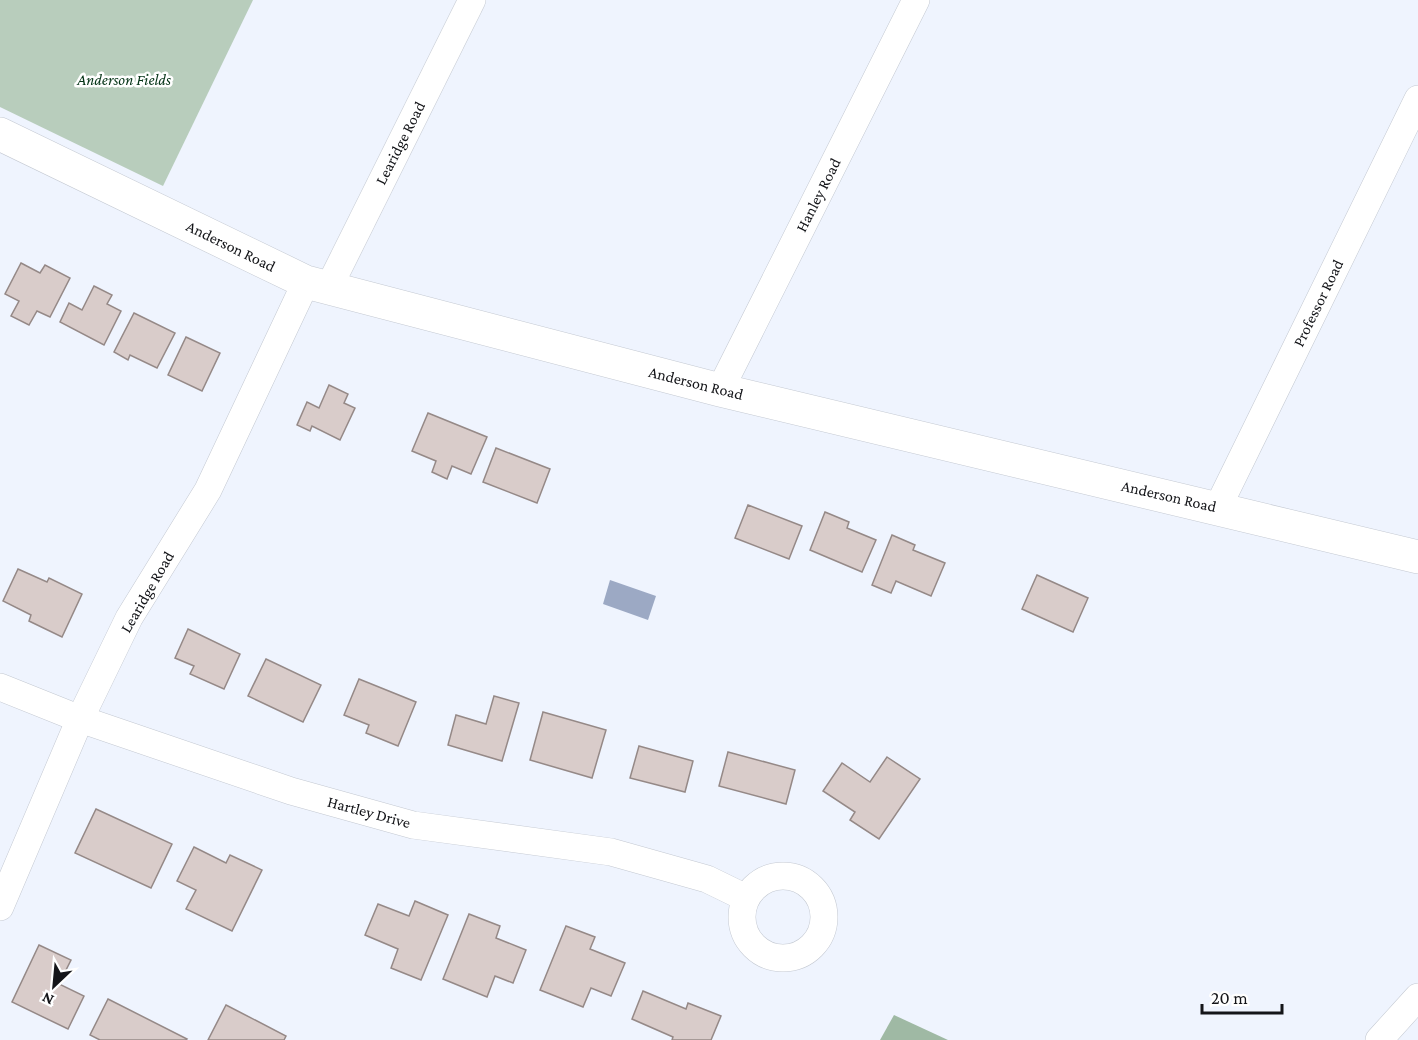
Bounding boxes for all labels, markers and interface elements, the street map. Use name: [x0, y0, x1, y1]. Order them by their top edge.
park label: Anderson Fields: [76, 71, 171, 88]
street label: Learidge Road: [372, 98, 429, 188]
street label: Hanley Road: [792, 155, 845, 235]
street label: Anderson Road: [184, 217, 279, 275]
street label: Professor Road: [1290, 256, 1347, 349]
street label: Anderson Road: [647, 363, 746, 403]
street label: Anderson Road: [1120, 477, 1219, 515]
street label: Learidge Road: [117, 548, 178, 636]
street label: Hartley Drive: [325, 793, 412, 832]
north arrow: [24, 956, 84, 1016]
scale bar: [1202, 977, 1282, 1015]
text: 20 m: [1211, 988, 1248, 1008]
text: N: [39, 989, 56, 1009]

